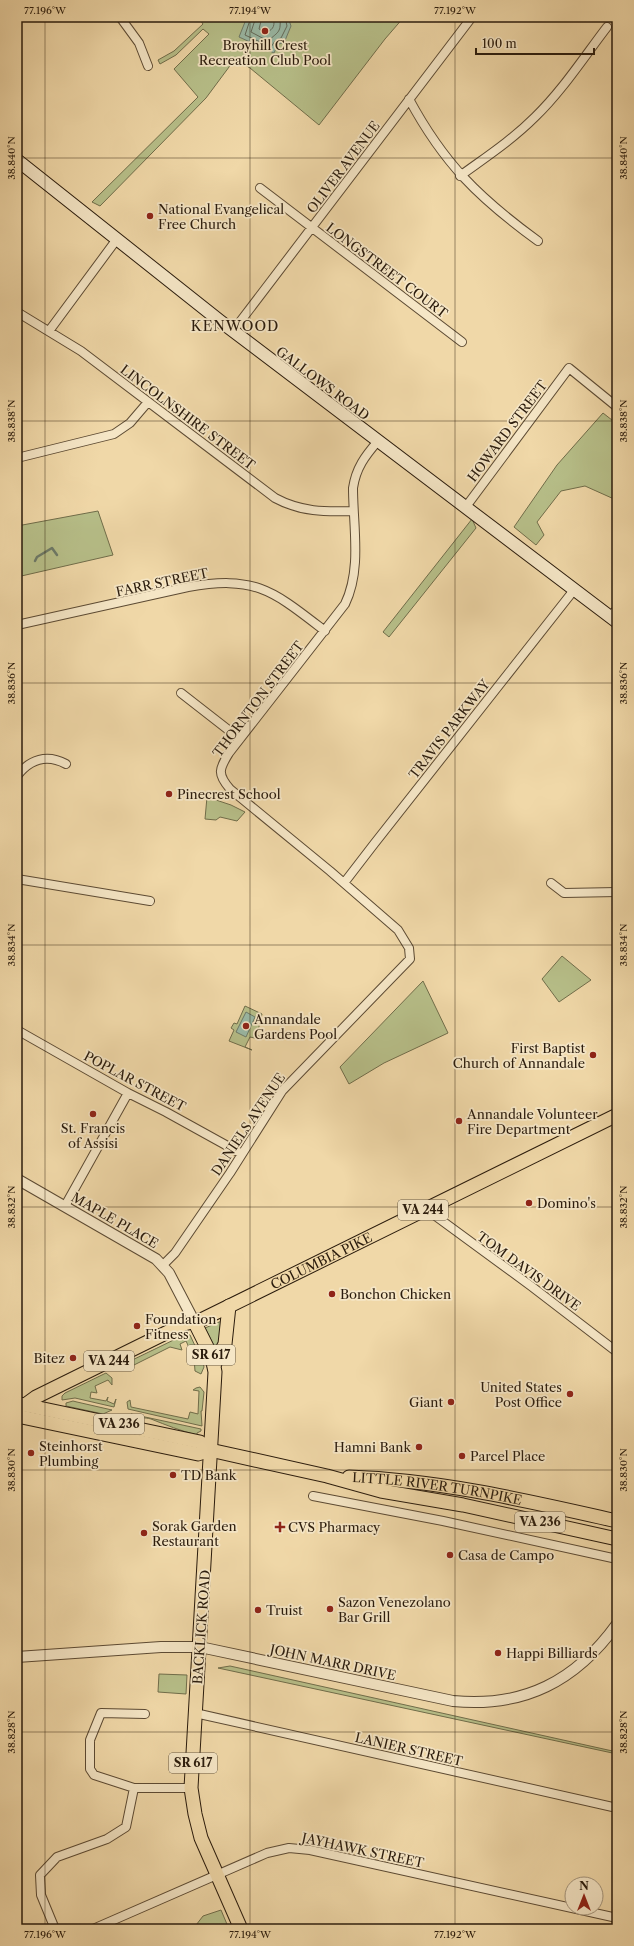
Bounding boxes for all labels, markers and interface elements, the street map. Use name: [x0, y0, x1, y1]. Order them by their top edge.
text: 77.196°W: [24, 4, 67, 17]
text: 77.194°W: [229, 4, 272, 17]
text: 77.192°W: [434, 4, 477, 17]
marker: Broyhill Crest Recreation Club Pool: [260, 26, 270, 36]
scale bar: [476, 30, 594, 56]
text: 100 m: [482, 36, 517, 51]
place label: Broyhill Crest Recreation Club Pool: [199, 37, 331, 68]
street label: OLIVER AVENUE: [303, 118, 383, 216]
text: 38.840°N: [5, 136, 18, 180]
text: 38.840°N: [617, 136, 630, 180]
place label: National Evangelical Free Church: [158, 201, 284, 232]
marker: National Evangelical Free Church: [145, 211, 155, 221]
street label: LONGSTREET COURT: [323, 219, 451, 321]
district label: KENWOOD: [191, 317, 279, 335]
street label: GALLOWS ROAD: [273, 343, 373, 423]
street label: LINCOLNSHIRE STREET: [118, 361, 259, 473]
street label: HOWARD STREET: [464, 377, 550, 485]
text: 38.838°N: [5, 400, 18, 443]
text: 38.838°N: [617, 400, 630, 443]
street label: FARR STREET: [114, 564, 210, 600]
street label: THORNTON STREET: [209, 638, 307, 760]
text: 38.836°N: [5, 662, 18, 704]
text: 38.836°N: [617, 662, 630, 704]
street label: TRAVIS PARKWAY: [405, 676, 493, 782]
place label: Pinecrest School: [177, 786, 281, 802]
marker: Pinecrest School: [164, 789, 174, 799]
text: 38.834°N: [5, 924, 18, 966]
text: 38.834°N: [617, 924, 630, 966]
place label: Annandale Gardens Pool: [253, 1011, 337, 1042]
marker: Annandale Gardens Pool: [241, 1021, 251, 1031]
place label: First Baptist Church of Annandale: [453, 1040, 585, 1071]
street label: POPLAR STREET: [81, 1047, 189, 1115]
marker: First Baptist Church of Annandale: [588, 1050, 598, 1060]
street label: DANIELS AVENUE: [208, 1070, 288, 1178]
place label: Annandale Volunteer Fire Department: [466, 1106, 598, 1137]
marker: St. Francis of Assisi: [88, 1109, 98, 1119]
marker: Annandale Volunteer Fire Department: [454, 1116, 464, 1126]
place label: St. Francis of Assisi: [61, 1120, 126, 1151]
text: 38.832°N: [5, 1186, 18, 1228]
text: 38.832°N: [617, 1186, 630, 1228]
street label: MAPLE PLACE: [69, 1189, 161, 1251]
place label: Domino's: [537, 1195, 596, 1211]
marker: Domino's: [524, 1198, 534, 1208]
road number: VA 244: [398, 1200, 448, 1220]
street label: TOM DAVIS DRIVE: [474, 1228, 584, 1314]
street label: COLUMBIA PIKE: [268, 1229, 375, 1293]
place label: Bonchon Chicken: [340, 1286, 451, 1302]
marker: Bonchon Chicken: [327, 1289, 337, 1299]
place label: Foundation Fitness: [145, 1311, 216, 1342]
marker: Foundation Fitness: [132, 1321, 142, 1331]
road number: SR 617: [187, 1345, 235, 1365]
place label: Bitez: [33, 1350, 65, 1366]
road number: VA 244: [84, 1351, 134, 1371]
marker: Bitez: [68, 1353, 78, 1363]
place label: United States Post Office: [480, 1379, 562, 1410]
marker: United States Post Office: [565, 1389, 575, 1399]
place label: Giant: [409, 1394, 443, 1410]
marker: Giant: [446, 1397, 456, 1407]
road number: VA 236: [94, 1414, 144, 1434]
place label: Steinhorst Plumbing: [39, 1438, 103, 1469]
place label: Hamni Bank: [334, 1439, 411, 1455]
marker: Hamni Bank: [414, 1442, 424, 1452]
text: 38.830°N: [5, 1448, 18, 1492]
marker: Steinhorst Plumbing: [26, 1448, 36, 1458]
place label: Parcel Place: [470, 1448, 545, 1464]
text: 38.830°N: [617, 1448, 630, 1492]
marker: Parcel Place: [457, 1451, 467, 1461]
place label: TD Bank: [181, 1467, 237, 1483]
street label: LITTLE RIVER TURNPIKE: [352, 1469, 524, 1508]
marker: TD Bank: [168, 1470, 178, 1480]
road number: VA 236: [515, 1512, 565, 1532]
place label: Sorak Garden Restaurant: [152, 1518, 237, 1549]
place label: CVS Pharmacy: [288, 1519, 381, 1535]
marker: CVS Pharmacy: [275, 1522, 285, 1532]
marker: Sorak Garden Restaurant: [139, 1528, 149, 1538]
place label: Casa de Campo: [458, 1547, 554, 1563]
marker: Casa de Campo: [445, 1550, 455, 1560]
street label: BACKLICK ROAD: [189, 1569, 213, 1685]
place label: Sazon Venezolano Bar Grill: [338, 1594, 451, 1625]
place label: Truist: [266, 1602, 303, 1618]
marker: Sazon Venezolano Bar Grill: [325, 1604, 335, 1614]
marker: Truist: [253, 1605, 263, 1615]
street label: JOHN MARR DRIVE: [267, 1640, 398, 1683]
place label: Happi Billiards: [506, 1645, 598, 1661]
marker: Happi Billiards: [493, 1648, 503, 1658]
text: 38.828°N: [5, 1710, 18, 1754]
text: 38.828°N: [617, 1710, 630, 1754]
street label: LANIER STREET: [354, 1729, 465, 1769]
road number: SR 617: [169, 1753, 217, 1773]
street label: JAYHAWK STREET: [299, 1829, 426, 1871]
north arrow: [564, 1876, 604, 1916]
text: N: [579, 1879, 589, 1893]
text: 77.196°W: [24, 1928, 67, 1941]
text: 77.194°W: [229, 1928, 272, 1941]
text: 77.192°W: [434, 1928, 477, 1941]

